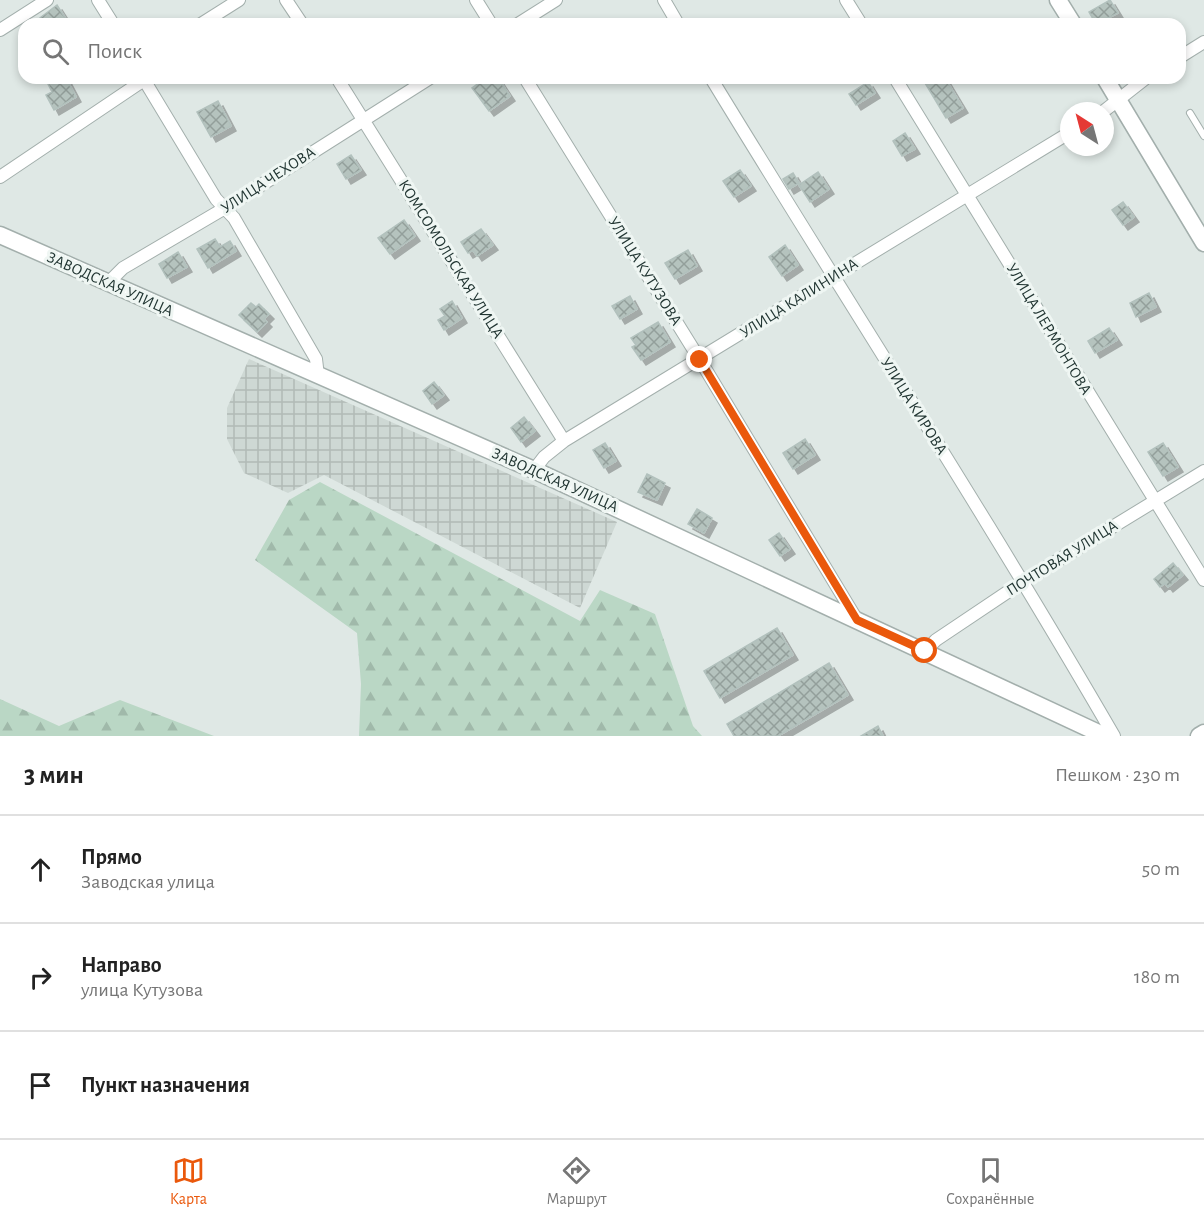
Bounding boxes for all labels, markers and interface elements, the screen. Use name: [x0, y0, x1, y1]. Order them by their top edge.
search box: [18, 18, 1186, 84]
icon: search: [39, 35, 72, 68]
text: Поиск: [87, 40, 142, 62]
north arrow: [1060, 102, 1114, 156]
street label: УЛИЦА ЧЕХОВА: [218, 143, 318, 216]
street label: КОМСОМОЛЬСКАЯ УЛИЦА: [396, 177, 507, 342]
street label: УЛИЦА КУТУЗОВА: [605, 214, 685, 329]
street label: ЗАВОДСКАЯ УЛИЦА: [44, 249, 176, 319]
street label: УЛИЦА КАЛИНИНА: [737, 255, 861, 341]
street label: УЛИЦА ЛЕРМОНТОВА: [1003, 261, 1095, 398]
route end: [686, 346, 712, 372]
street label: УЛИЦА КИРОВА: [878, 355, 950, 458]
street label: ЗАВОДСКАЯ УЛИЦА: [489, 445, 621, 515]
street label: ПОЧТОВАЯ УЛИЦА: [1004, 517, 1121, 599]
route start: [911, 637, 937, 663]
text: 3 мин: [24, 762, 84, 788]
text: Пешком · 230 m: [1055, 765, 1180, 785]
text: Прямо: [81, 846, 142, 868]
icon: ahead: [24, 853, 57, 886]
text: 50 m: [1142, 859, 1180, 879]
text: Заводская улица: [81, 872, 215, 892]
text: Направо: [81, 954, 162, 976]
icon: right: [24, 961, 57, 994]
text: 180 m: [1134, 967, 1180, 987]
text: улица Кутузова: [81, 980, 203, 1000]
icon: arrive: [24, 1069, 57, 1102]
text: Пункт назначения: [81, 1074, 250, 1096]
tab: Карта: [170, 1154, 207, 1209]
tab: Маршрут: [547, 1154, 607, 1209]
tab: Сохранённые: [946, 1154, 1034, 1209]

